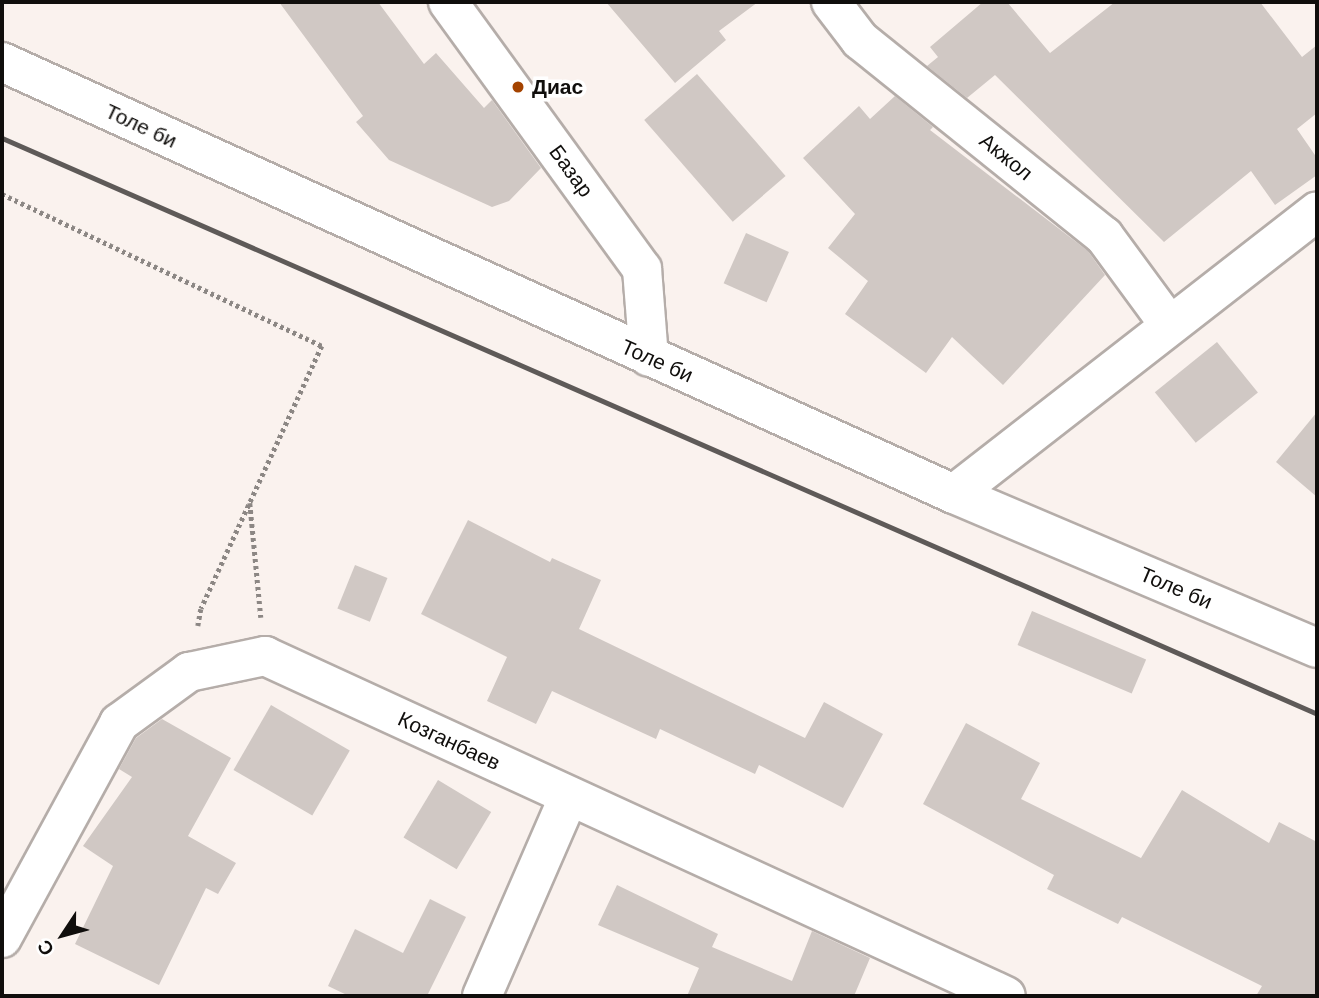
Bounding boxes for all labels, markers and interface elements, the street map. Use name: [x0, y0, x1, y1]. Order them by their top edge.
place label: Диас: [532, 74, 583, 100]
marker: Диас: [510, 79, 526, 95]
street label: Толе би: [101, 99, 181, 153]
street label: Акжол: [974, 128, 1038, 186]
street label: Базар: [544, 140, 598, 202]
street label: Толе би: [617, 334, 697, 388]
street label: Толе би: [1136, 562, 1216, 614]
street label: Козганбаев: [394, 706, 504, 776]
north arrow: [28, 900, 98, 970]
text: С: [33, 936, 58, 959]

